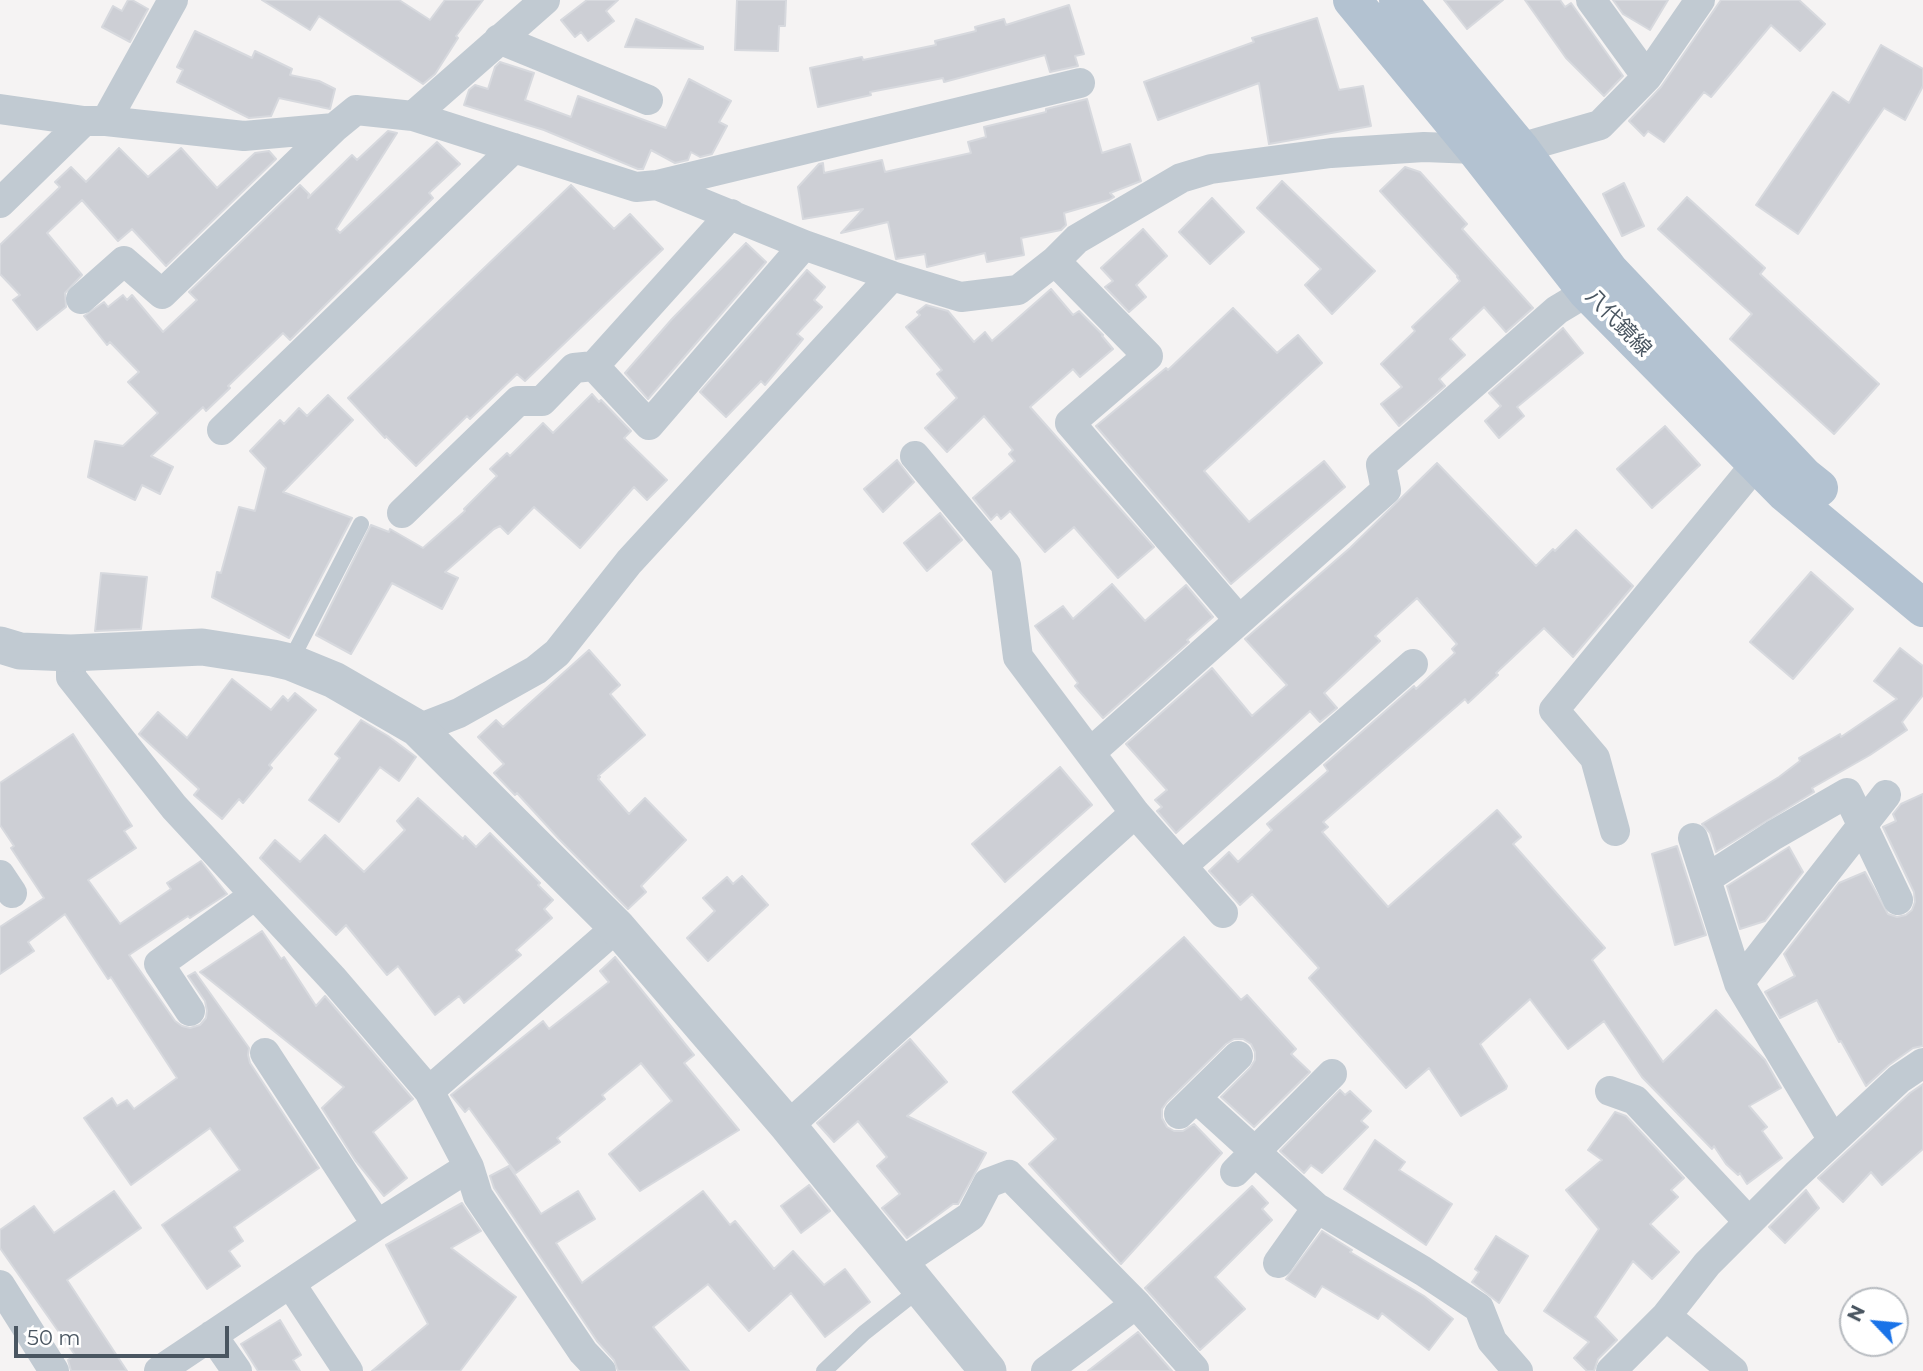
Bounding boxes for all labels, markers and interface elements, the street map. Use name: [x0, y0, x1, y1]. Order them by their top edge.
street label: 八代鏡線: [1580, 284, 1656, 362]
north arrow: [1839, 1287, 1909, 1357]
text: N: [1843, 1302, 1870, 1325]
scale bar: [18, 1312, 233, 1356]
text: 50 m: [27, 1325, 81, 1350]

